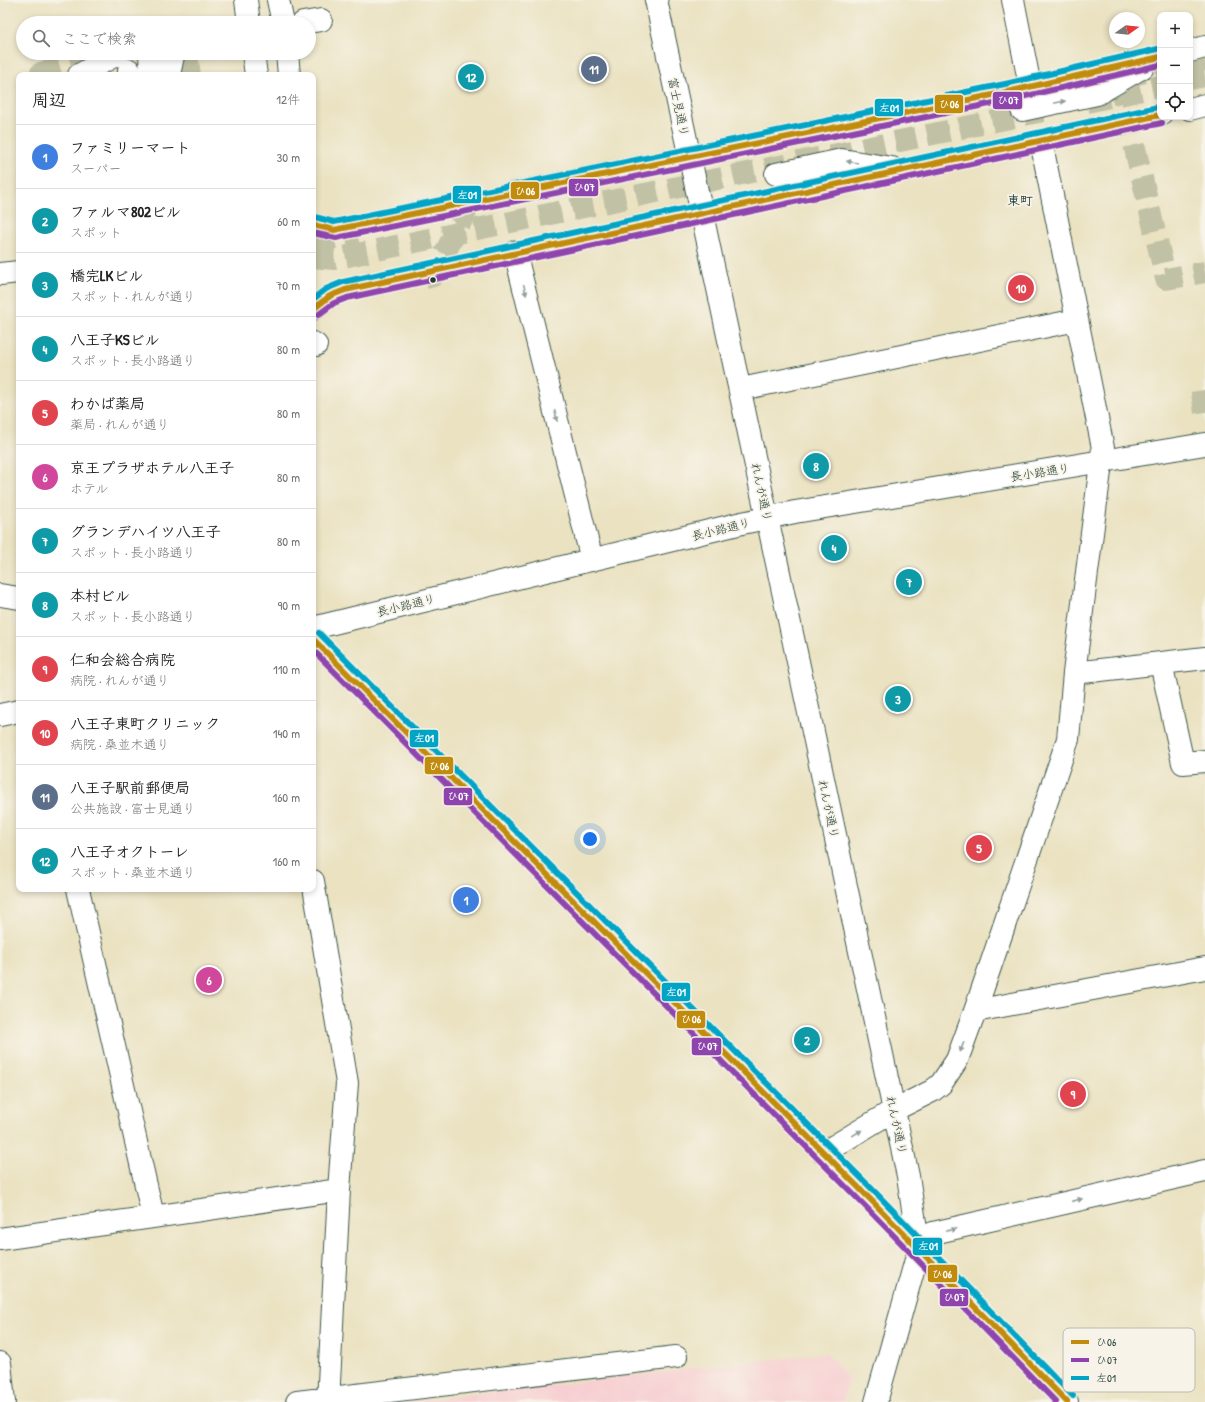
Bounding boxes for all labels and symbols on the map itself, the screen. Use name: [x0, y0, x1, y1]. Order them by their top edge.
north arrow: [1109, 12, 1145, 48]
pin: 11: [581, 54, 607, 84]
pin: 12: [458, 62, 484, 92]
street label: 富士見通り: [664, 76, 694, 138]
line badge: ひ07: [992, 91, 1023, 110]
text: ひ07: [997, 93, 1019, 107]
line badge: ひ06: [934, 94, 964, 114]
text: ひ06: [939, 97, 960, 111]
line badge: 左01: [874, 98, 904, 117]
one-way arrow: [1053, 98, 1066, 104]
text: 左01: [879, 101, 899, 115]
one-way arrow: [846, 159, 858, 165]
line badge: ひ07: [568, 178, 599, 197]
text: ひ07: [573, 180, 595, 194]
line badge: ひ06: [510, 181, 540, 200]
text: ひ06: [515, 184, 536, 198]
line badge: 左01: [452, 185, 482, 204]
text: 左01: [457, 188, 477, 202]
district label: 東町: [1007, 191, 1033, 209]
pin: 10: [1008, 273, 1034, 303]
unlabelled marker: [428, 275, 438, 285]
one-way arrow: [523, 284, 529, 296]
one-way arrow: [554, 410, 560, 422]
pin: 8: [803, 451, 829, 481]
street label: 長小路通り: [1009, 459, 1071, 485]
street label: れんが通り: [747, 461, 777, 523]
street label: 長小路通り: [690, 513, 752, 545]
pin: 4: [821, 533, 847, 563]
pin: 7: [896, 567, 922, 597]
street label: 長小路通り: [375, 589, 437, 621]
pin: 3: [885, 684, 911, 714]
line badge: 左01: [409, 729, 439, 748]
text: 左01: [414, 731, 434, 745]
line badge: ひ06: [424, 756, 454, 775]
text: ひ06: [429, 759, 450, 773]
street label: れんが通り: [814, 778, 844, 840]
line badge: ひ07: [443, 787, 473, 806]
text: ひ07: [447, 789, 469, 803]
your location: [580, 829, 600, 849]
pin: 5: [966, 833, 992, 863]
pin: 1: [453, 885, 479, 915]
pin: 6: [196, 965, 222, 995]
line badge: 左01: [661, 982, 691, 1002]
text: 左01: [666, 985, 686, 999]
line badge: ひ06: [676, 1010, 706, 1029]
text: ひ06: [681, 1012, 702, 1026]
pin: 2: [794, 1025, 820, 1055]
line badge: ひ07: [691, 1037, 722, 1056]
text: ひ07: [696, 1039, 718, 1053]
one-way arrow: [958, 1042, 964, 1054]
pin: 9: [1060, 1079, 1086, 1109]
street label: れんが通り: [882, 1094, 912, 1156]
one-way arrow: [851, 1129, 863, 1136]
one-way arrow: [1071, 1197, 1084, 1203]
one-way arrow: [945, 1226, 957, 1232]
line badge: 左01: [912, 1237, 943, 1256]
text: 左01: [918, 1239, 938, 1253]
line badge: ひ06: [927, 1264, 958, 1283]
text: ひ06: [932, 1267, 953, 1281]
line badge: ひ07: [939, 1288, 969, 1307]
text: ひ07: [943, 1290, 965, 1304]
legend: [1063, 1328, 1195, 1392]
text: ひ06: [1096, 1335, 1117, 1349]
text: ひ07: [1096, 1353, 1117, 1367]
text: 左01: [1096, 1371, 1116, 1385]

